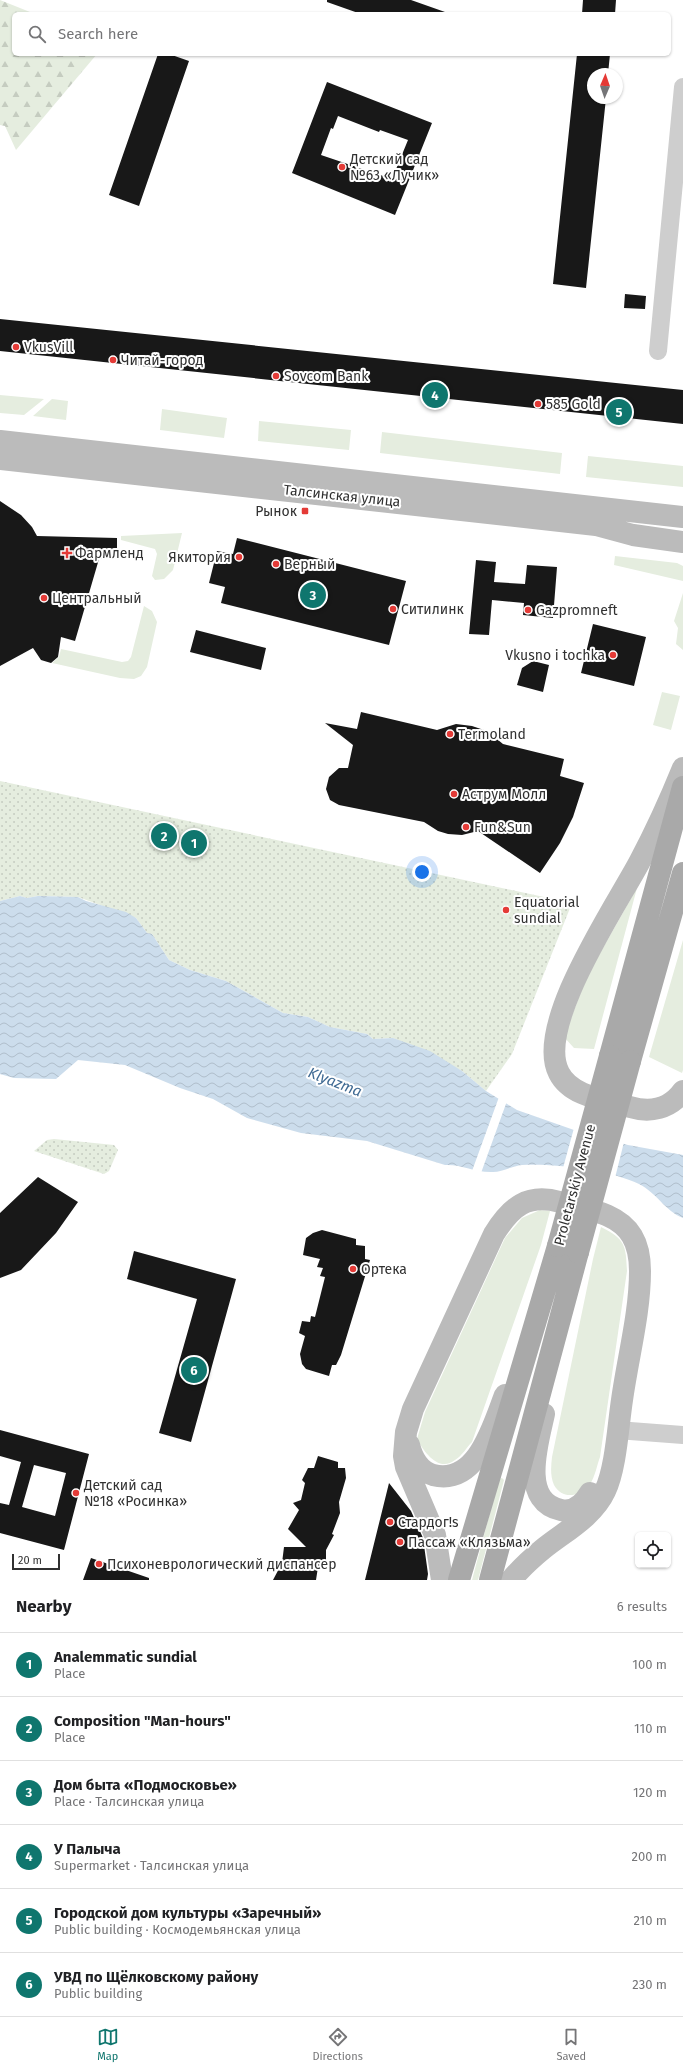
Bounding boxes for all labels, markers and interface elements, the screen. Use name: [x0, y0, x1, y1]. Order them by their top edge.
search box: [12, 12, 671, 56]
icon: search: [26, 23, 48, 45]
text: Search here: [58, 25, 138, 43]
north arrow: [587, 68, 623, 104]
place label: Детский сад №63 «Лучик»: [349, 151, 439, 184]
marker: Детский сад №63 «Лучик»: [337, 162, 347, 172]
place label: VkusVill: [24, 339, 73, 356]
marker: VkusVill: [11, 342, 21, 352]
place label: Читай-город: [121, 352, 204, 369]
marker: Читай-город: [108, 355, 118, 365]
place label: Sovcom Bank: [284, 368, 369, 385]
marker: Sovcom Bank: [271, 371, 281, 381]
pin: 4: [422, 380, 448, 410]
place label: 585 Gold: [546, 396, 601, 413]
pin: 5: [606, 397, 632, 427]
marker: 585 Gold: [533, 399, 543, 409]
street label: Талсинская улица: [283, 481, 401, 511]
place label: Рынок: [255, 503, 298, 520]
marker: Рынок: [300, 506, 310, 516]
place label: Фармленд: [75, 545, 144, 562]
marker: Фармленд: [62, 548, 72, 558]
place label: Якитория: [168, 549, 231, 566]
marker: Якитория: [234, 552, 244, 562]
place label: Верный: [284, 556, 335, 573]
marker: Верный: [271, 559, 281, 569]
pin: 3: [300, 580, 326, 610]
place label: Центральный: [52, 590, 142, 607]
marker: Центральный: [39, 593, 49, 603]
place label: Ситилинк: [401, 601, 465, 618]
place label: Gazpromneft: [536, 602, 619, 619]
marker: Ситилинк: [388, 604, 398, 614]
marker: Gazpromneft: [523, 605, 533, 615]
place label: Vkusno i tochka: [505, 647, 605, 664]
marker: Vkusno i tochka: [608, 650, 618, 660]
place label: Termoland: [458, 726, 526, 743]
marker: Termoland: [445, 729, 455, 739]
place label: Аструм Молл: [462, 786, 546, 803]
marker: Аструм Молл: [449, 789, 459, 799]
place label: Fun&Sun: [474, 819, 531, 836]
pin: 2: [151, 821, 177, 851]
marker: Fun&Sun: [461, 822, 471, 832]
pin: 1: [181, 828, 207, 858]
your location: [412, 862, 432, 882]
place label: Equatorial sundial: [514, 894, 579, 927]
marker: Equatorial sundial: [501, 905, 511, 915]
water label: Klyazma: [305, 1063, 365, 1101]
street label: Proletarskiy Avenue: [551, 1122, 599, 1248]
place label: Ортека: [361, 1261, 407, 1278]
marker: Ортека: [348, 1264, 358, 1274]
pin: 6: [181, 1355, 207, 1385]
place label: Детский сад №18 «Росинка»: [83, 1477, 187, 1510]
marker: Детский сад №18 «Росинка»: [71, 1488, 81, 1498]
place label: Стардог!s: [398, 1514, 459, 1531]
marker: Стардог!s: [385, 1517, 395, 1527]
map controls: [635, 1532, 671, 1568]
button: locate: [635, 1532, 671, 1568]
place label: Пассаж «Клязьма»: [408, 1534, 531, 1551]
marker: Пассаж «Клязьма»: [395, 1537, 405, 1547]
scale bar: [12, 1552, 60, 1571]
text: 20 m: [18, 1554, 42, 1567]
place label: Психоневрологический диспансер: [107, 1556, 336, 1573]
marker: Психоневрологический диспансер: [94, 1559, 104, 1569]
text: Nearby: [16, 1596, 71, 1617]
text: 6 results: [617, 1599, 667, 1614]
text: Analemmatic sundial: [54, 1648, 197, 1666]
text: 1: [26, 1657, 32, 1672]
text: 100 m: [632, 1657, 667, 1672]
text: Place: [54, 1666, 85, 1681]
text: Composition "Man-hours": [54, 1712, 231, 1730]
text: 2: [26, 1721, 32, 1736]
text: 110 m: [634, 1721, 667, 1736]
text: Place: [54, 1730, 85, 1745]
text: Дом быта «Подмосковье»: [54, 1776, 237, 1794]
text: 3: [26, 1785, 32, 1800]
text: 120 m: [633, 1785, 667, 1800]
text: Place · Талсинская улица: [54, 1794, 204, 1809]
text: У Палыча: [54, 1840, 121, 1858]
text: 4: [25, 1849, 33, 1864]
text: 200 m: [631, 1849, 667, 1864]
text: Supermarket · Талсинская улица: [54, 1858, 249, 1873]
text: Городской дом культуры «Заречный»: [54, 1904, 321, 1922]
text: 5: [26, 1913, 32, 1928]
text: 210 m: [633, 1913, 667, 1928]
text: Public building · Космодемьянская улица: [54, 1922, 301, 1937]
text: УВД по Щёлковскому району: [54, 1968, 258, 1986]
text: 6: [25, 1977, 33, 1992]
text: 230 m: [632, 1977, 667, 1992]
text: Public building: [54, 1986, 142, 2001]
tab: Map: [97, 2026, 119, 2063]
tab: Directions: [312, 2026, 363, 2063]
tab: Saved: [556, 2026, 586, 2063]

